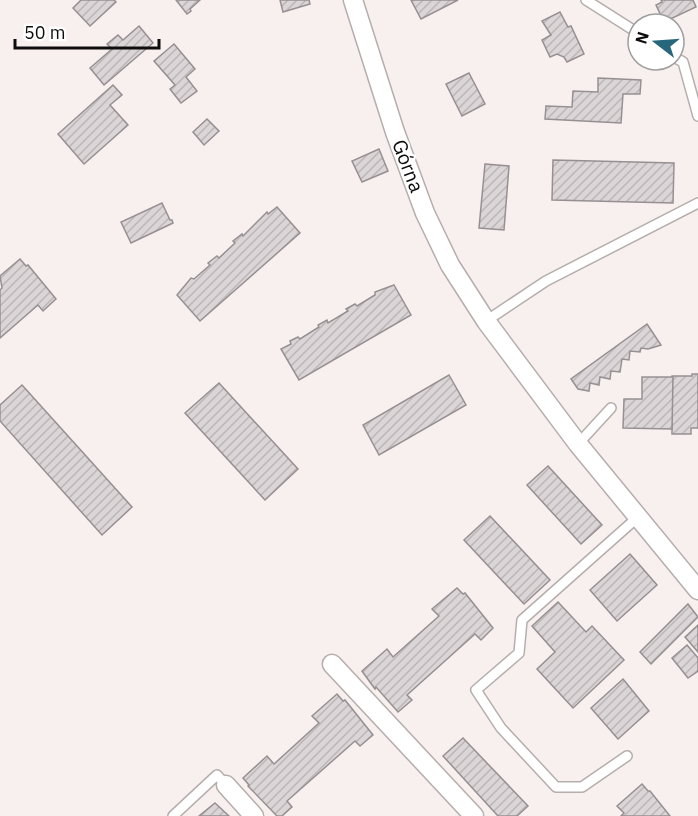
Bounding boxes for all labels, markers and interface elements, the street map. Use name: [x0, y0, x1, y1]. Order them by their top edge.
scale bar: [15, 12, 159, 50]
north arrow: [626, 12, 686, 72]
text: 50 m: [24, 21, 66, 44]
text: N: [630, 29, 653, 46]
street label: Górna: [386, 136, 431, 196]

